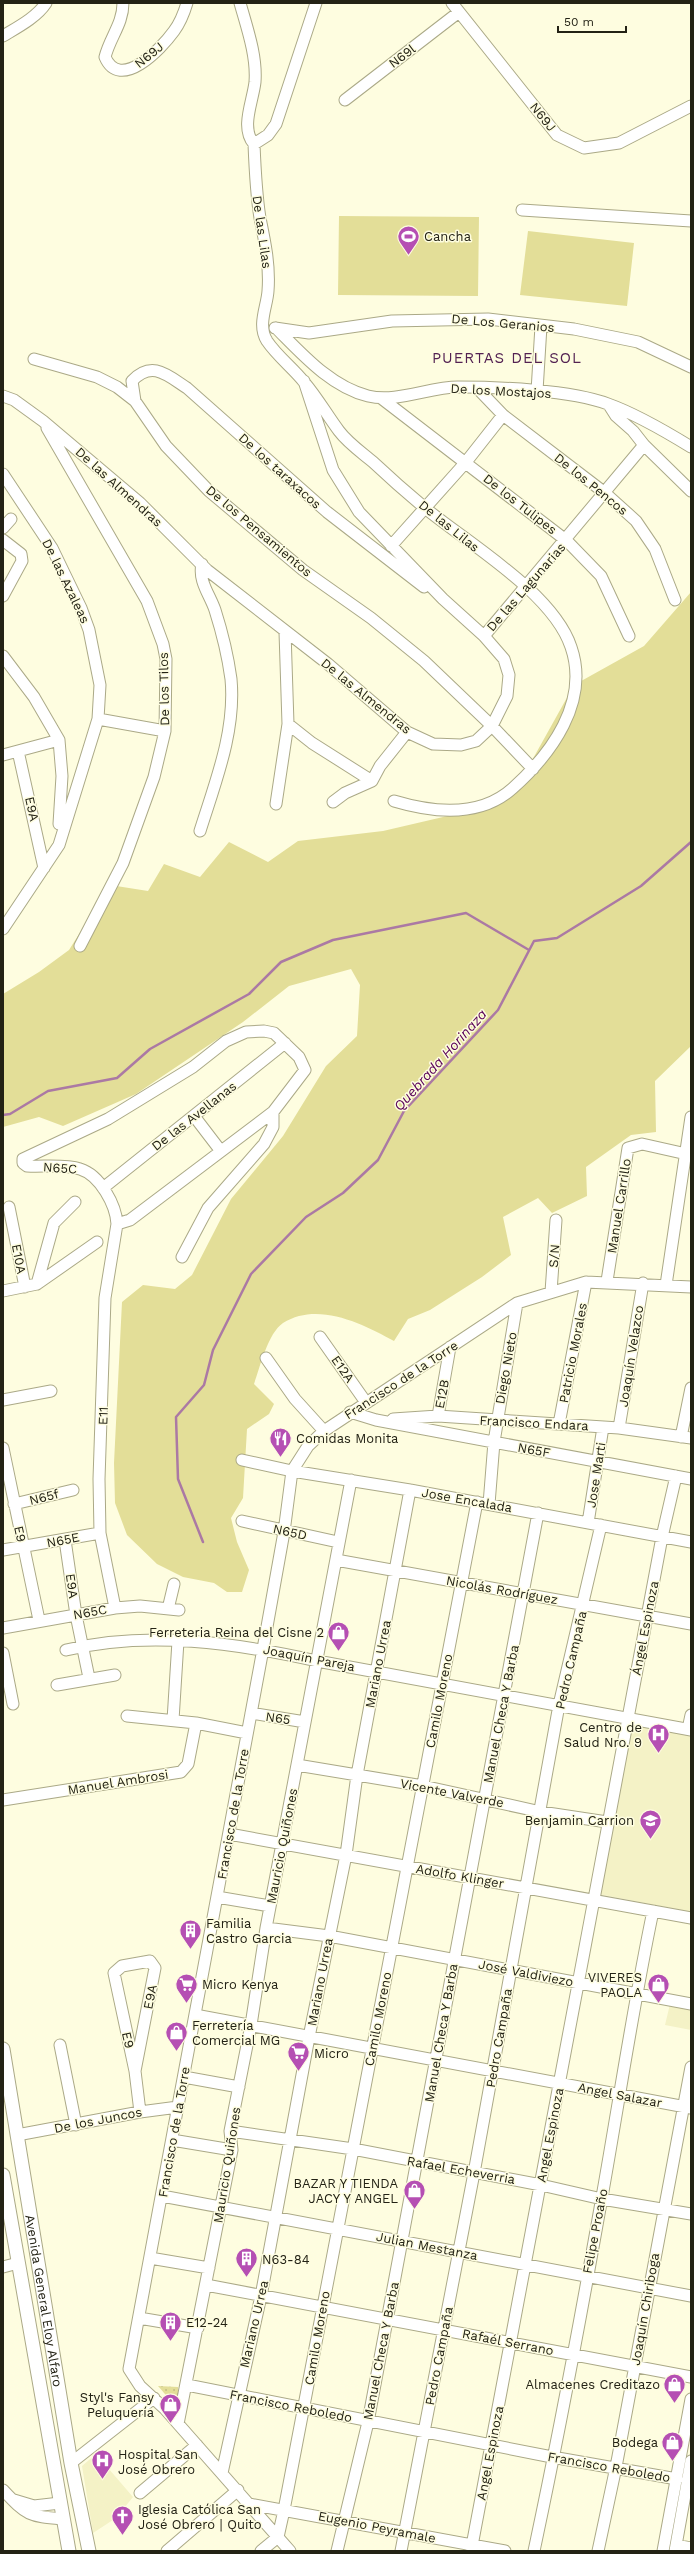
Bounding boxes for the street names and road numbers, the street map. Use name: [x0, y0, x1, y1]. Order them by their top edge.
street label: N69J: [132, 39, 166, 71]
street label: N69l: [386, 41, 418, 71]
street label: N69J: [527, 100, 559, 134]
street label: De las Lilas: [249, 195, 275, 270]
street label: De Los Geranios: [451, 311, 555, 335]
street label: De los Mostajos: [450, 381, 552, 401]
street label: De los taraxacos: [236, 430, 324, 512]
street label: De las Almendras: [73, 444, 166, 530]
street label: De los Pencos: [551, 450, 631, 518]
street label: De los Tulipes: [480, 471, 560, 537]
street label: De los Pensamientos: [203, 482, 315, 580]
street label: De las Lilas: [416, 497, 482, 555]
street label: De las Azaleas: [39, 536, 93, 626]
street label: De las Lagunarias: [483, 540, 569, 634]
street label: De los Tilos: [156, 652, 172, 726]
street label: De las Almendras: [318, 655, 414, 737]
street label: E9A: [22, 795, 42, 823]
street label: De las Avellanas: [149, 1078, 239, 1154]
street label: Manuel Carrillo: [604, 1157, 634, 1255]
street label: N65C: [43, 1159, 78, 1177]
street label: E10A: [9, 1243, 29, 1276]
street label: S/N: [546, 1244, 562, 1268]
street label: Patricio Morales: [556, 1301, 590, 1404]
street label: Joaquín Velazco: [616, 1304, 646, 1408]
street label: Diego Nieto: [492, 1331, 520, 1405]
street label: Francisco de la Torre: [341, 1338, 461, 1422]
street label: E12A: [328, 1353, 358, 1386]
street label: E12B: [432, 1378, 452, 1410]
street label: E11: [95, 1407, 111, 1425]
street label: Francisco Endara: [479, 1413, 590, 1433]
street label: N65F: [516, 1440, 552, 1460]
street label: Jose Marti: [583, 1441, 609, 1509]
street label: Jose Encalada: [421, 1485, 514, 1515]
street label: N65f: [28, 1486, 60, 1508]
street label: N65D: [272, 1521, 308, 1543]
street label: E9: [11, 1524, 29, 1544]
street label: N65E: [45, 1529, 81, 1551]
street label: E9A: [63, 1573, 81, 1600]
street label: Nicolás Rodríguez: [445, 1573, 559, 1607]
street label: Ángel Espinoza: [628, 1579, 662, 1676]
street label: N65C: [72, 1602, 108, 1622]
street label: Pedro Campaña: [552, 1609, 590, 1711]
street label: Mariano Urrea: [362, 1618, 394, 1709]
street label: Joaquín Pareja: [262, 1642, 357, 1674]
street label: Manuel Checa Y Barba: [480, 1643, 522, 1784]
street label: Camilo Moreno: [423, 1652, 456, 1749]
street label: N65: [265, 1709, 291, 1727]
street label: Francisco de la Torre: [214, 1748, 252, 1880]
street label: Manuel Ambrosi: [67, 1767, 169, 1797]
street label: Vicente Valverde: [399, 1776, 505, 1810]
street label: Mauricio Quiñones: [263, 1787, 301, 1905]
street label: Adolfo Klinger: [415, 1861, 505, 1891]
street label: Mariano Urrea: [304, 1936, 336, 2027]
street label: José Valdiviezo: [477, 1956, 575, 1990]
street label: Manuel Checa Y Barba: [421, 1962, 461, 2104]
street label: Camilo Moreno: [362, 1970, 395, 2067]
street label: E9A: [140, 1983, 160, 2011]
street label: Pedro Campaña: [483, 1987, 515, 2089]
street label: E9: [119, 2030, 137, 2050]
street label: Francisco de la Torre: [155, 2066, 193, 2198]
street label: Angel Salazar: [577, 2079, 663, 2111]
street label: Angel Espinoza: [533, 2086, 567, 2183]
street label: De los Juncos: [53, 2104, 143, 2136]
street label: Mauricio Quiñones: [210, 2106, 244, 2224]
street label: Rafael Echeverria: [406, 2153, 517, 2187]
street label: Felipe Proaño: [579, 2187, 611, 2275]
street label: Avenida General Eloy Alfaro: [23, 2213, 66, 2388]
street label: Julian Mestanza: [375, 2229, 480, 2263]
street label: Joaquín Chiriboga: [628, 2251, 662, 2366]
street label: Mariano Urrea: [237, 2278, 271, 2369]
street label: Manuel Checa Y Barba: [360, 2280, 402, 2421]
street label: Camilo Moreno: [301, 2289, 333, 2386]
street label: Pedro Campaña: [422, 2305, 456, 2407]
street label: Rafaél Serrano: [461, 2326, 555, 2358]
street label: Francisco Reboledo: [229, 2387, 354, 2425]
street label: Angel Espinoza: [473, 2404, 507, 2501]
street label: Francisco Reboledo: [546, 2449, 672, 2485]
street label: Eugenio Peyramale: [317, 2508, 437, 2546]

